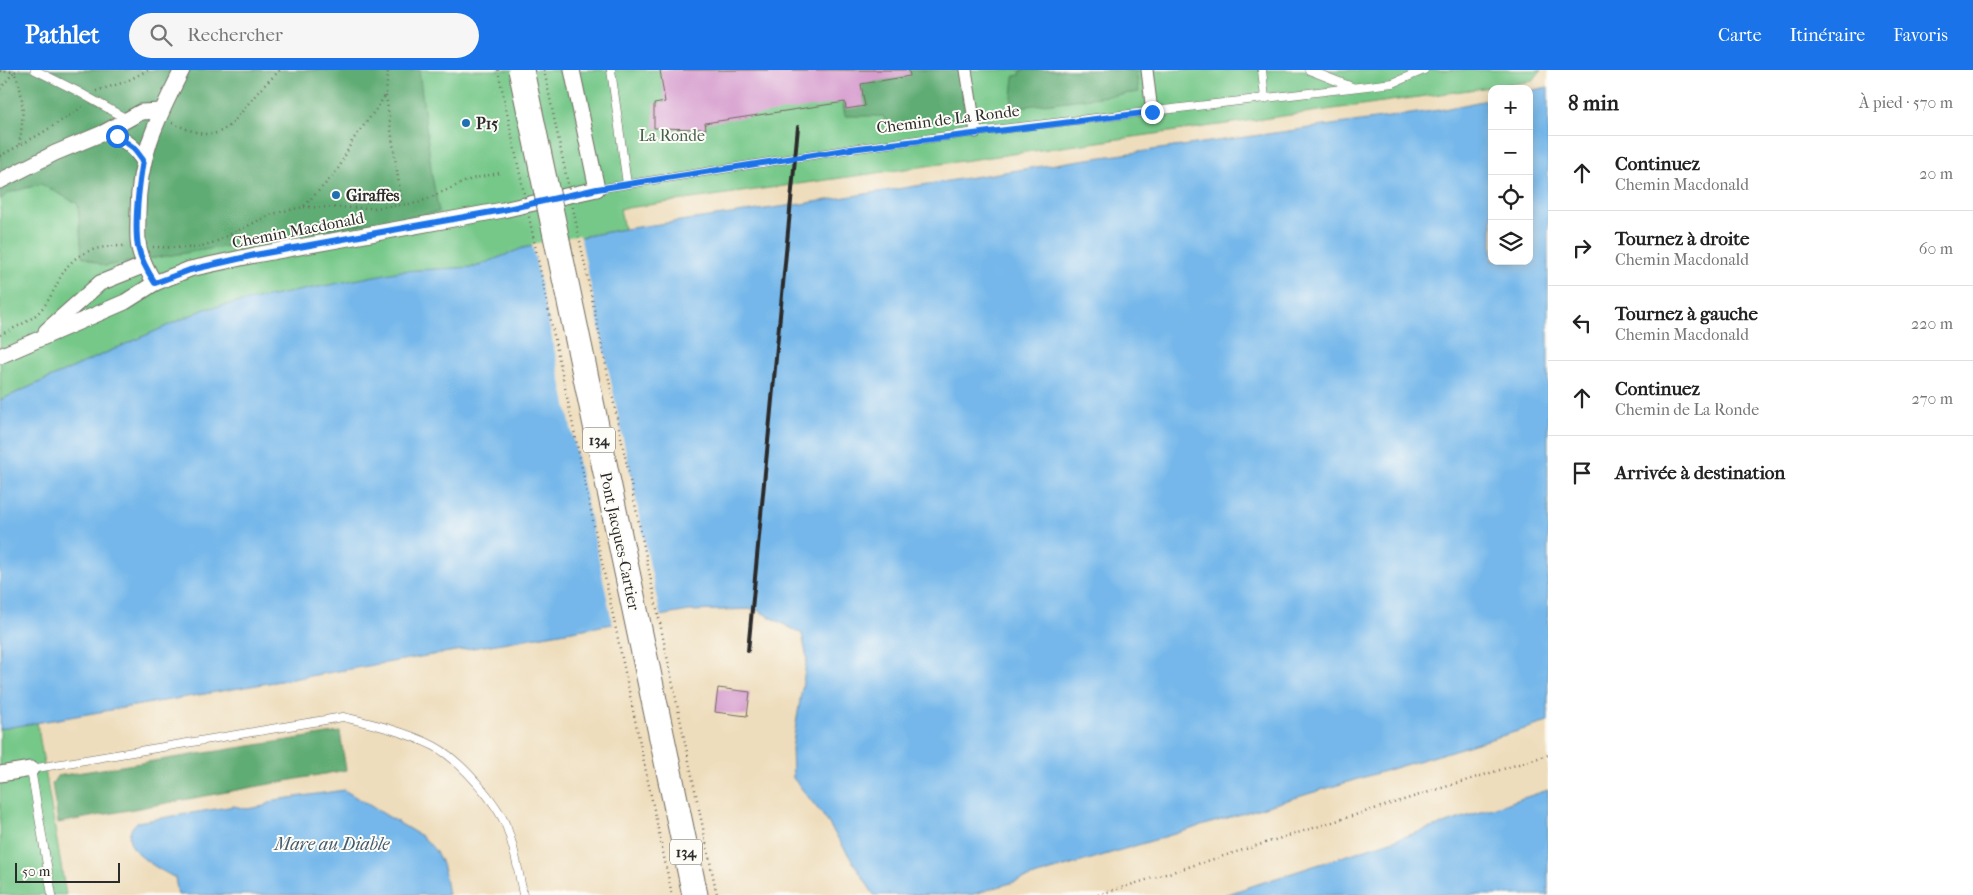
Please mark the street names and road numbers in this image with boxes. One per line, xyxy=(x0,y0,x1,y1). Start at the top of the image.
street label: Chemin de La Ronde xyxy=(875,101,1021,137)
street label: Chemin Macdonald xyxy=(230,208,366,252)
road number: 134 xyxy=(583,428,615,452)
street label: Pont Jacques-Cartier xyxy=(596,470,644,612)
road number: 134 xyxy=(670,840,702,864)

